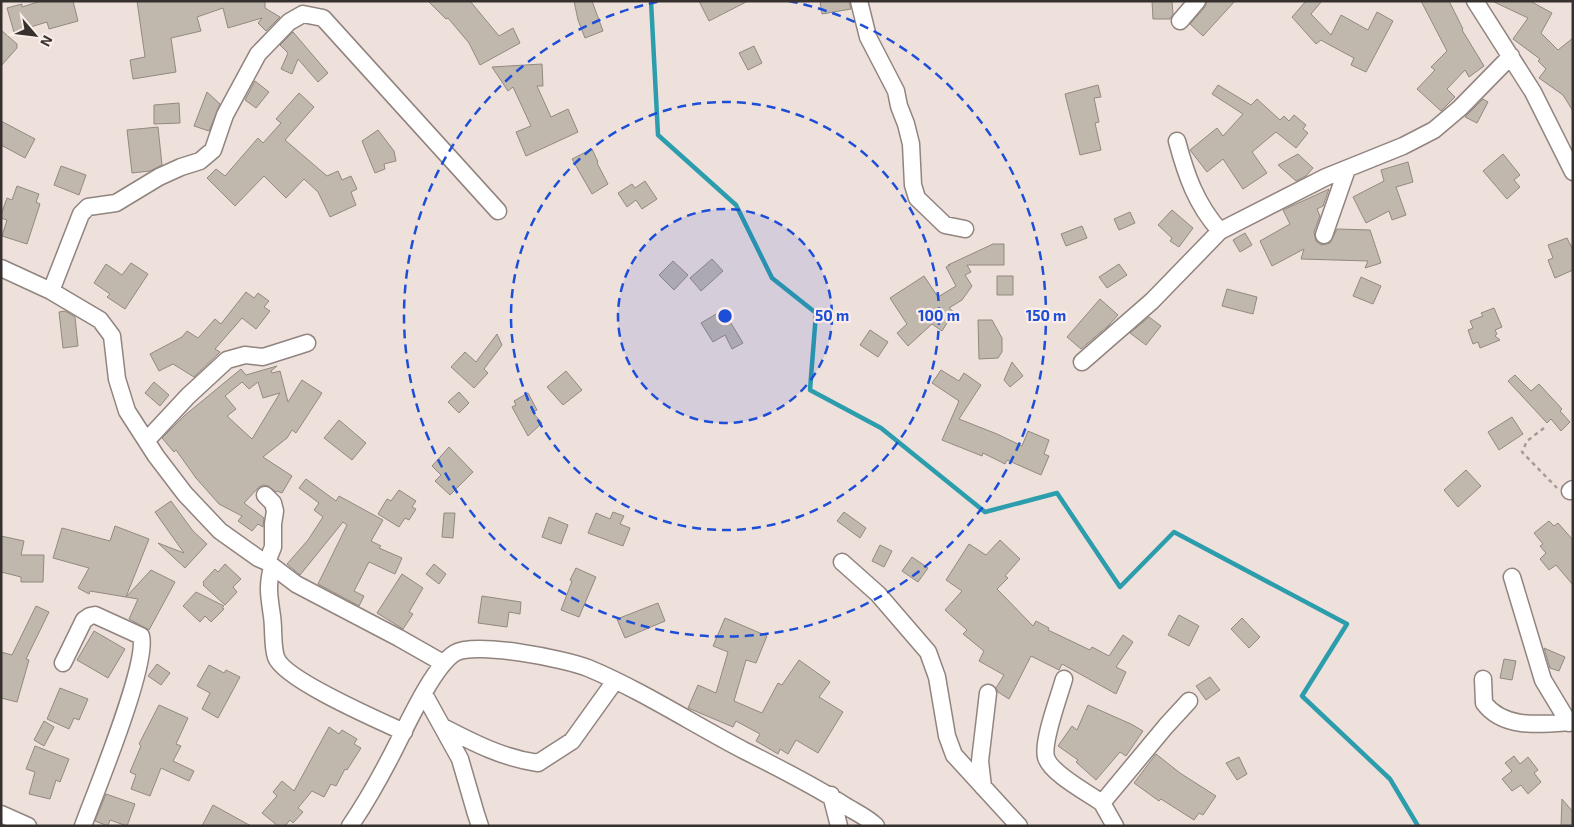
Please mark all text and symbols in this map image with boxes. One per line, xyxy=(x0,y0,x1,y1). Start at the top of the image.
north arrow xyxy=(10,10,60,60)
text: N xyxy=(37,33,57,50)
text: 50 m xyxy=(815,306,849,324)
text: 100 m xyxy=(918,306,960,324)
text: 150 m xyxy=(1026,306,1066,324)
centre of rings xyxy=(716,307,734,325)

